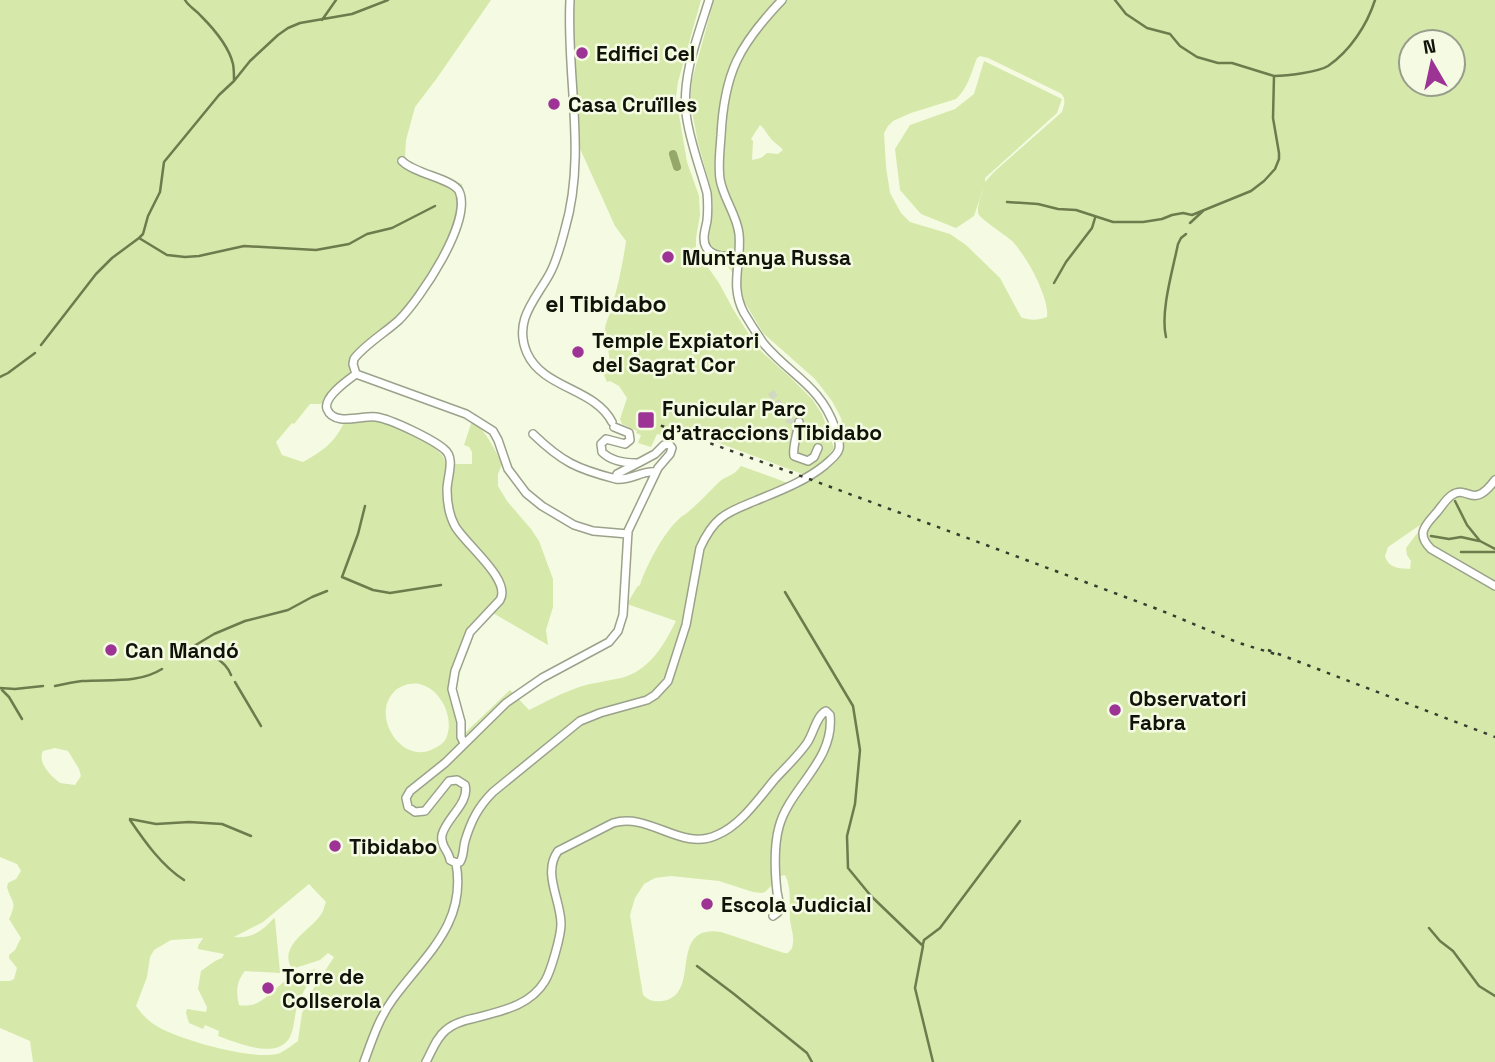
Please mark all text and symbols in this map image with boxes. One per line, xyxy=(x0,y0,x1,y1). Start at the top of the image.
north arrow xyxy=(1397,28,1467,98)
text: N xyxy=(1421,33,1438,60)
place label: Edifici Cel xyxy=(596,40,695,67)
marker: Edifici Cel xyxy=(574,45,590,61)
place label: Casa Cruïlles xyxy=(568,91,697,118)
marker: Casa Cruïlles xyxy=(546,96,562,112)
place label: Muntanya Russa xyxy=(682,244,851,271)
marker: Muntanya Russa xyxy=(660,249,676,265)
district label: el Tibidabo xyxy=(545,289,667,319)
place label: Temple Expiatori del Sagrat Cor xyxy=(592,327,759,378)
marker: Temple Expiatori del Sagrat Cor xyxy=(570,344,586,360)
place label: Funicular Parc d'atraccions Tibidabo xyxy=(662,395,882,446)
marker: Funicular Parc d'atraccions Tibidabo xyxy=(636,410,656,430)
place label: Can Mandó xyxy=(125,637,239,664)
marker: Can Mandó xyxy=(103,642,119,658)
place label: Observatori Fabra xyxy=(1129,685,1247,736)
marker: Observatori Fabra xyxy=(1107,702,1123,718)
place label: Tibidabo xyxy=(349,833,437,860)
marker: Tibidabo xyxy=(327,838,343,854)
place label: Escola Judicial xyxy=(721,891,872,918)
marker: Escola Judicial xyxy=(699,896,715,912)
place label: Torre de Collserola xyxy=(282,963,381,1014)
marker: Torre de Collserola xyxy=(260,980,276,996)

